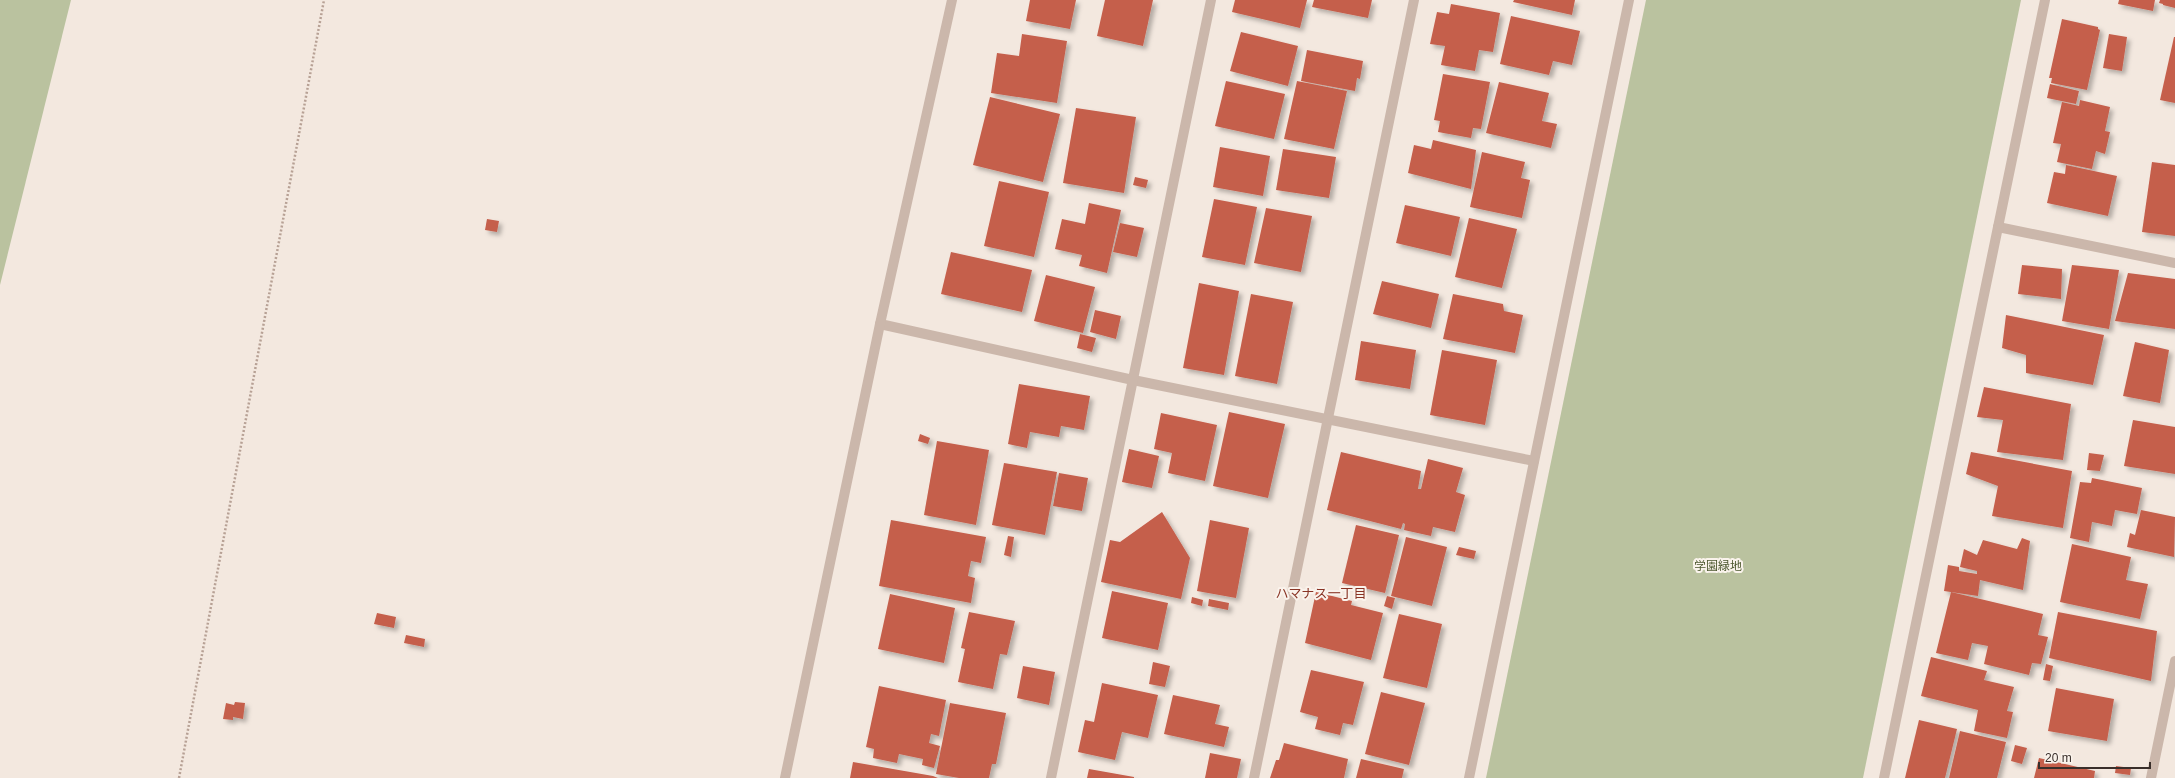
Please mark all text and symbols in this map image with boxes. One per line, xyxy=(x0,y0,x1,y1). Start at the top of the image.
park label: 学園緑地 xyxy=(1694,559,1742,573)
district label: ハマナス一丁目 xyxy=(1275,586,1367,601)
scale bar xyxy=(2039,744,2150,770)
text: 20 m xyxy=(2045,751,2072,765)

